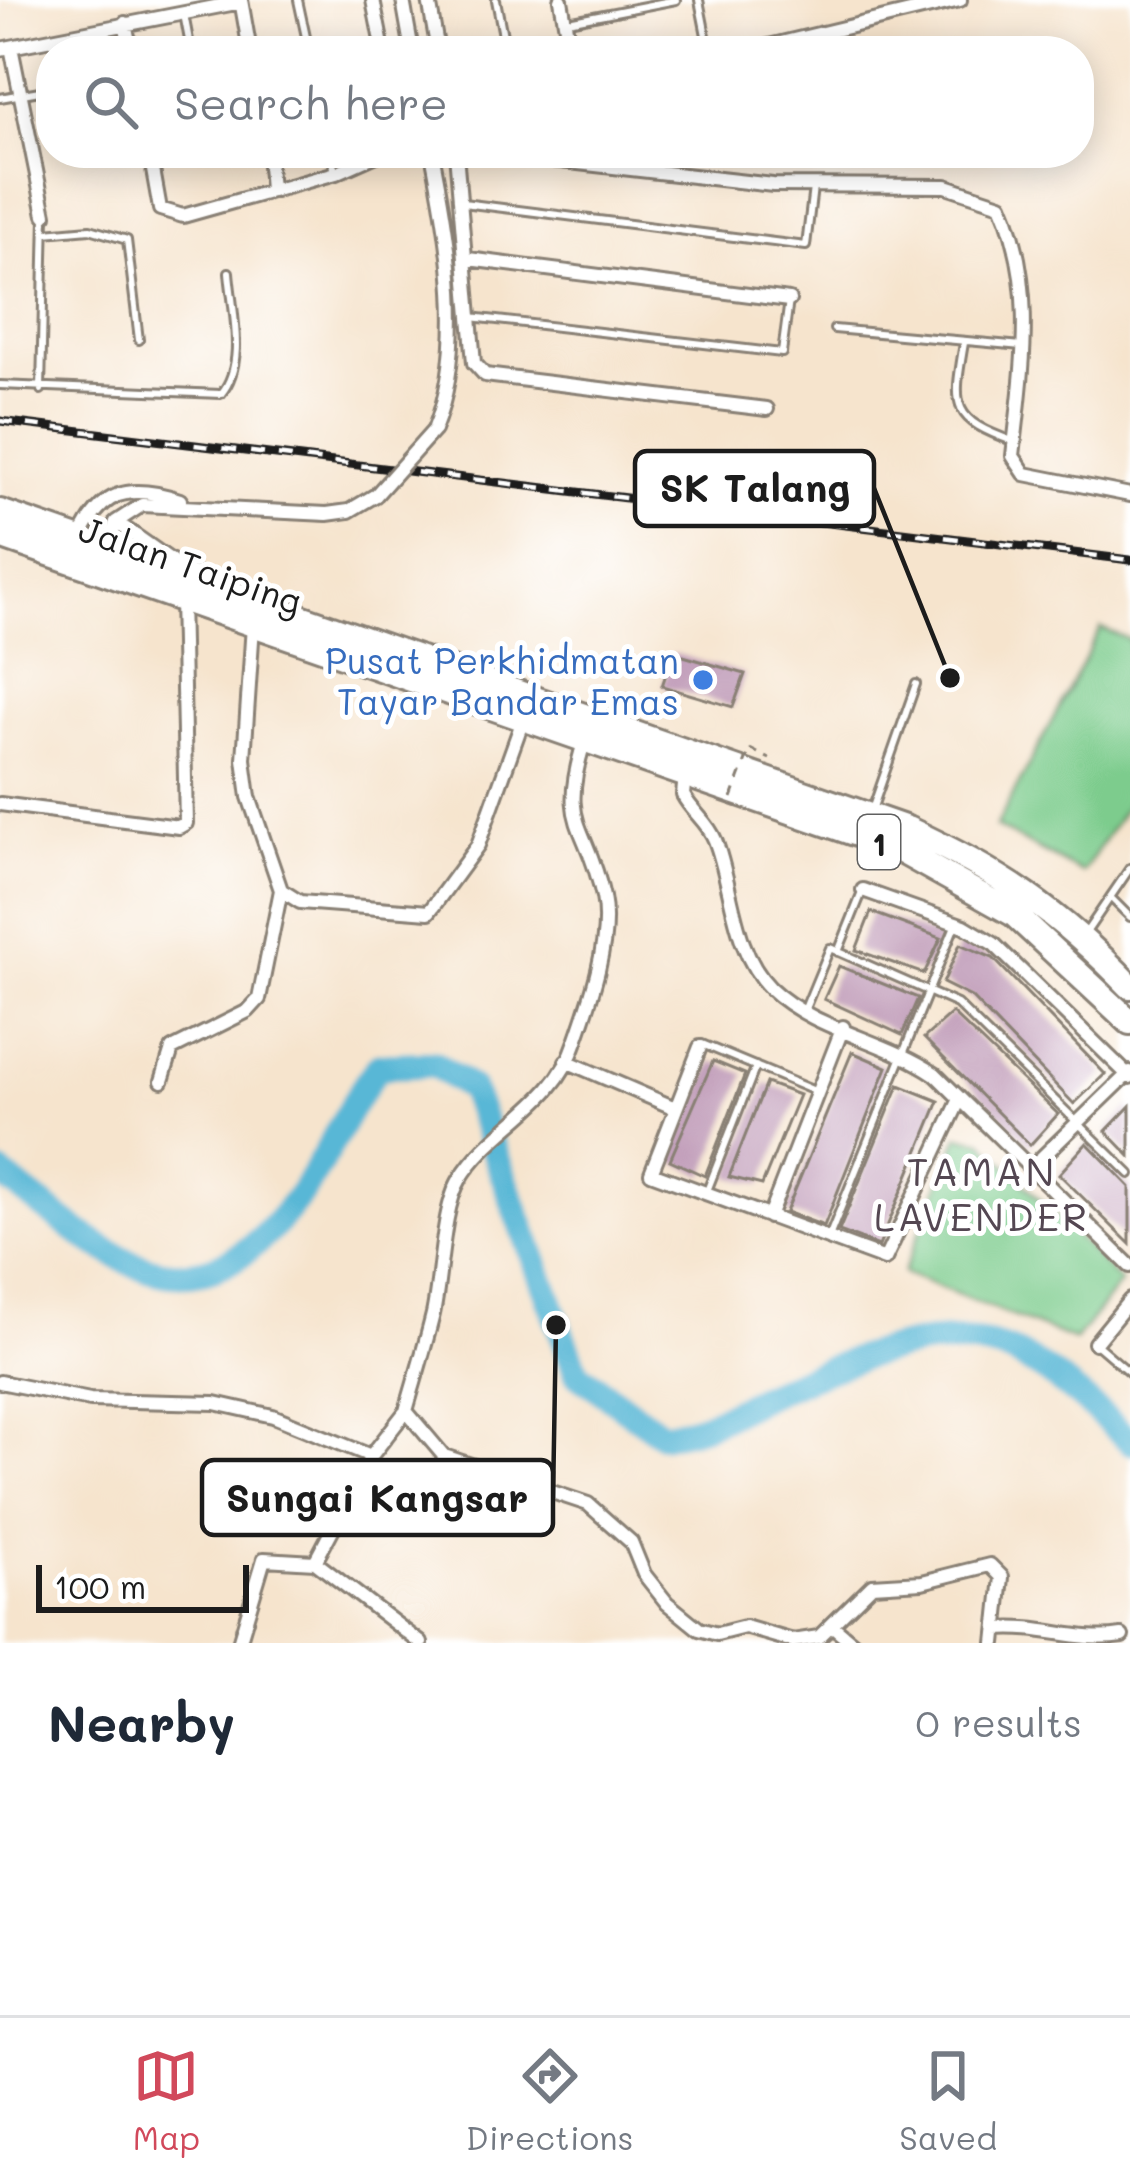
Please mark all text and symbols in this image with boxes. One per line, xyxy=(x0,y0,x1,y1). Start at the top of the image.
search box xyxy=(36,36,1094,168)
icon: search xyxy=(78,69,144,135)
text: Search here xyxy=(174,73,448,131)
callout: SK Talang xyxy=(635,451,874,526)
text: SK Talang xyxy=(659,461,851,512)
street label: Jalan Taiping xyxy=(73,504,309,624)
place label: Pusat Perkhidmatan Tayar Bandar Emas xyxy=(325,636,679,725)
marker: Pusat Perkhidmatan Tayar Bandar Emas xyxy=(690,667,716,693)
road number: 1 xyxy=(858,815,900,869)
district label: TAMAN LAVENDER xyxy=(874,1145,1090,1241)
callout: Sungai Kangsar xyxy=(202,1460,553,1535)
text: Sungai Kangsar xyxy=(226,1471,528,1522)
scale bar xyxy=(36,1559,249,1612)
text: 100 m xyxy=(54,1564,146,1607)
text: Nearby xyxy=(48,1688,235,1755)
text: 0 results xyxy=(916,1696,1082,1747)
tab: Map xyxy=(133,2043,200,2158)
tab: Directions xyxy=(466,2043,633,2158)
tab: Saved xyxy=(899,2043,997,2158)

